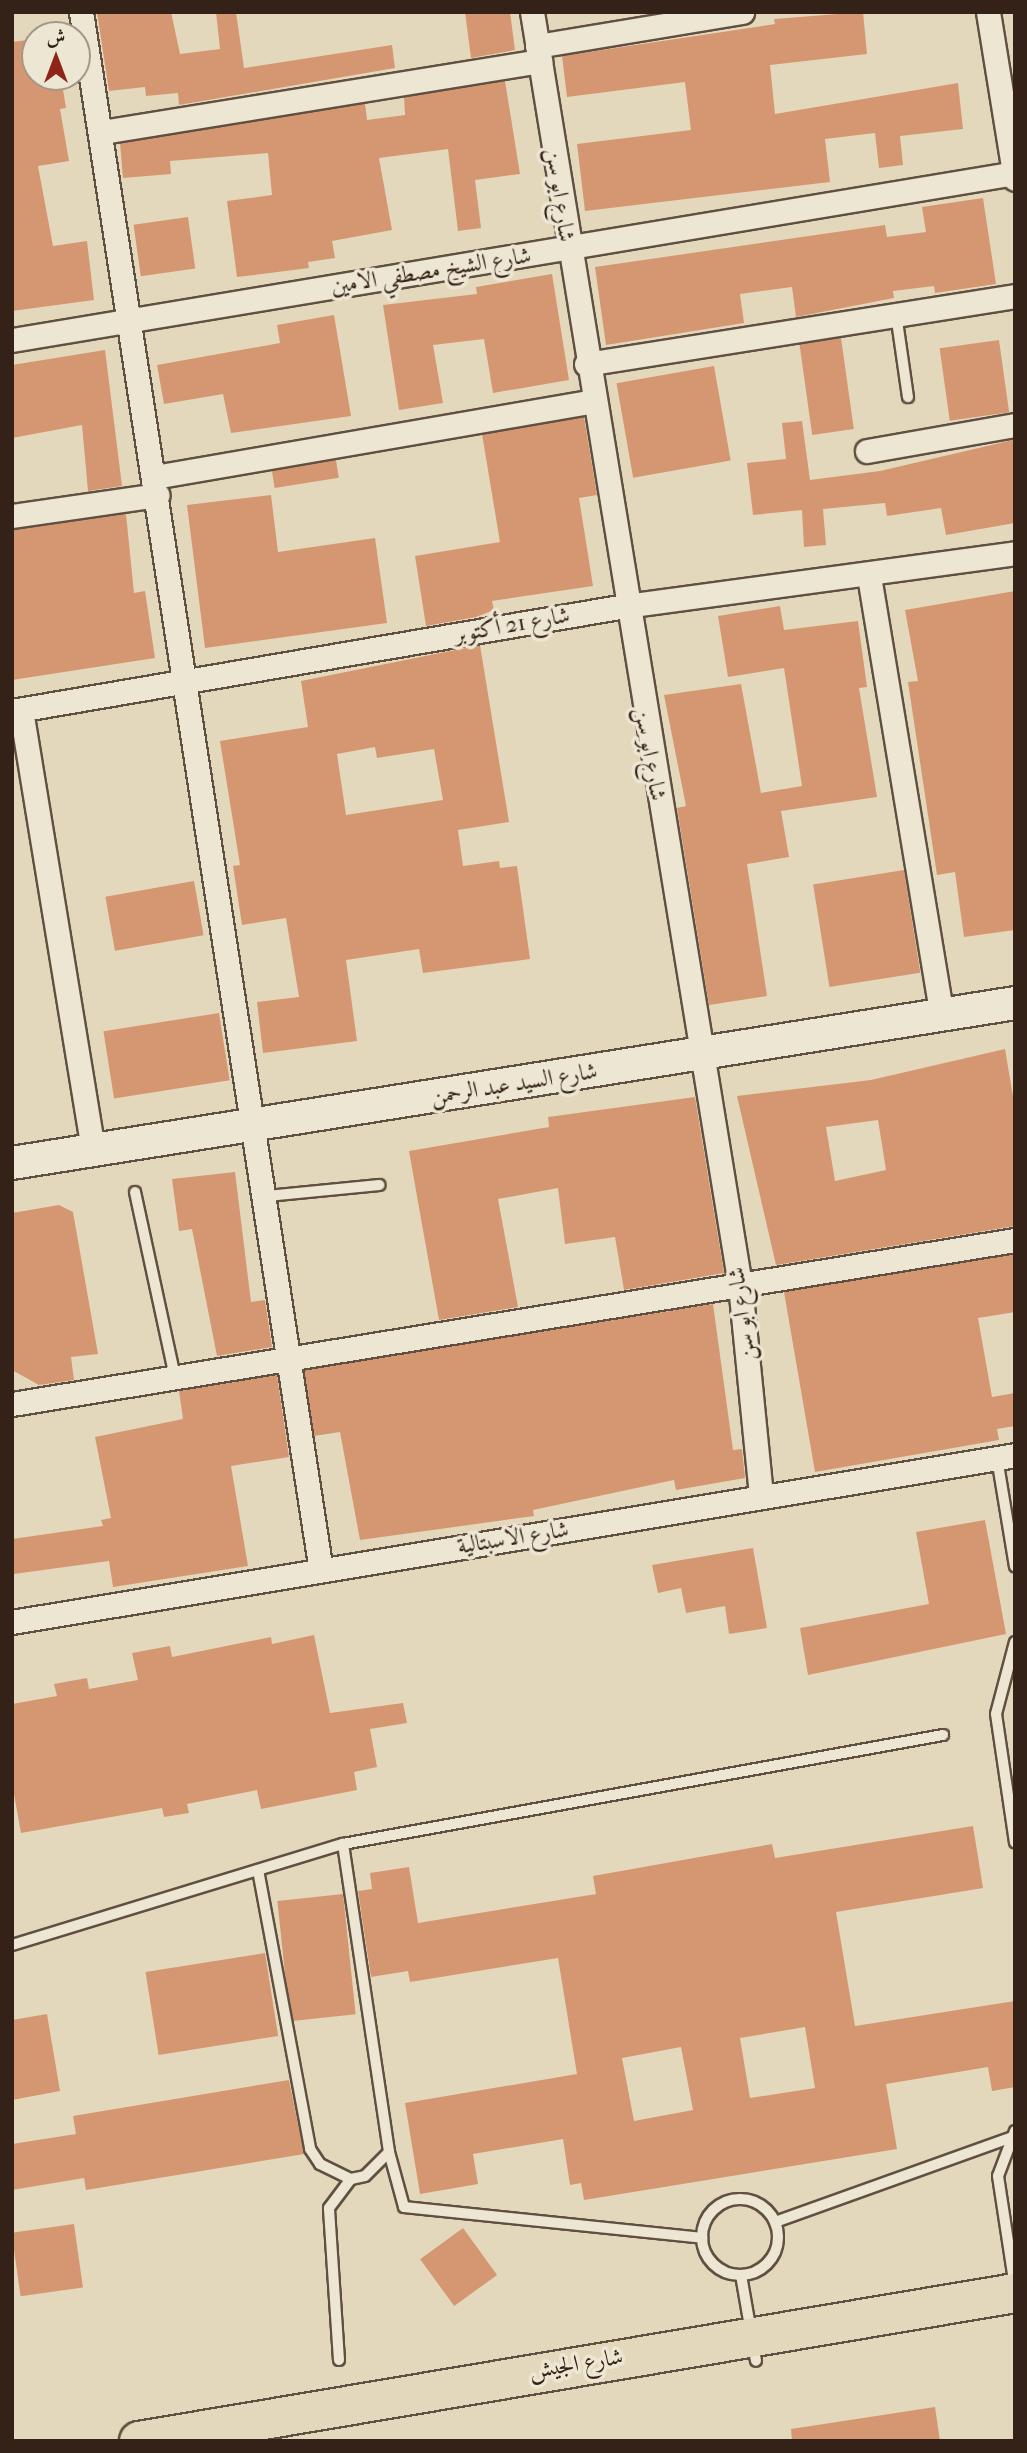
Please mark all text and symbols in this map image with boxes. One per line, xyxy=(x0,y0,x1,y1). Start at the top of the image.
north arrow xyxy=(21,21,91,91)
text: ش xyxy=(47,26,65,48)
street label: شارع ابو سن xyxy=(540,146,580,244)
street label: شارع الشيخ مصطفي الامين xyxy=(329,242,533,300)
street label: شارع 21 أكتوبر xyxy=(452,601,572,649)
street label: شارع ابو سن xyxy=(628,705,672,803)
street label: شارع السيد عبد الرحمن xyxy=(429,1057,599,1111)
street label: شارع ابو سن xyxy=(723,1266,761,1362)
street label: شارع الاسبتالية xyxy=(455,1516,571,1560)
street label: شارع الجيش xyxy=(527,2343,625,2385)

